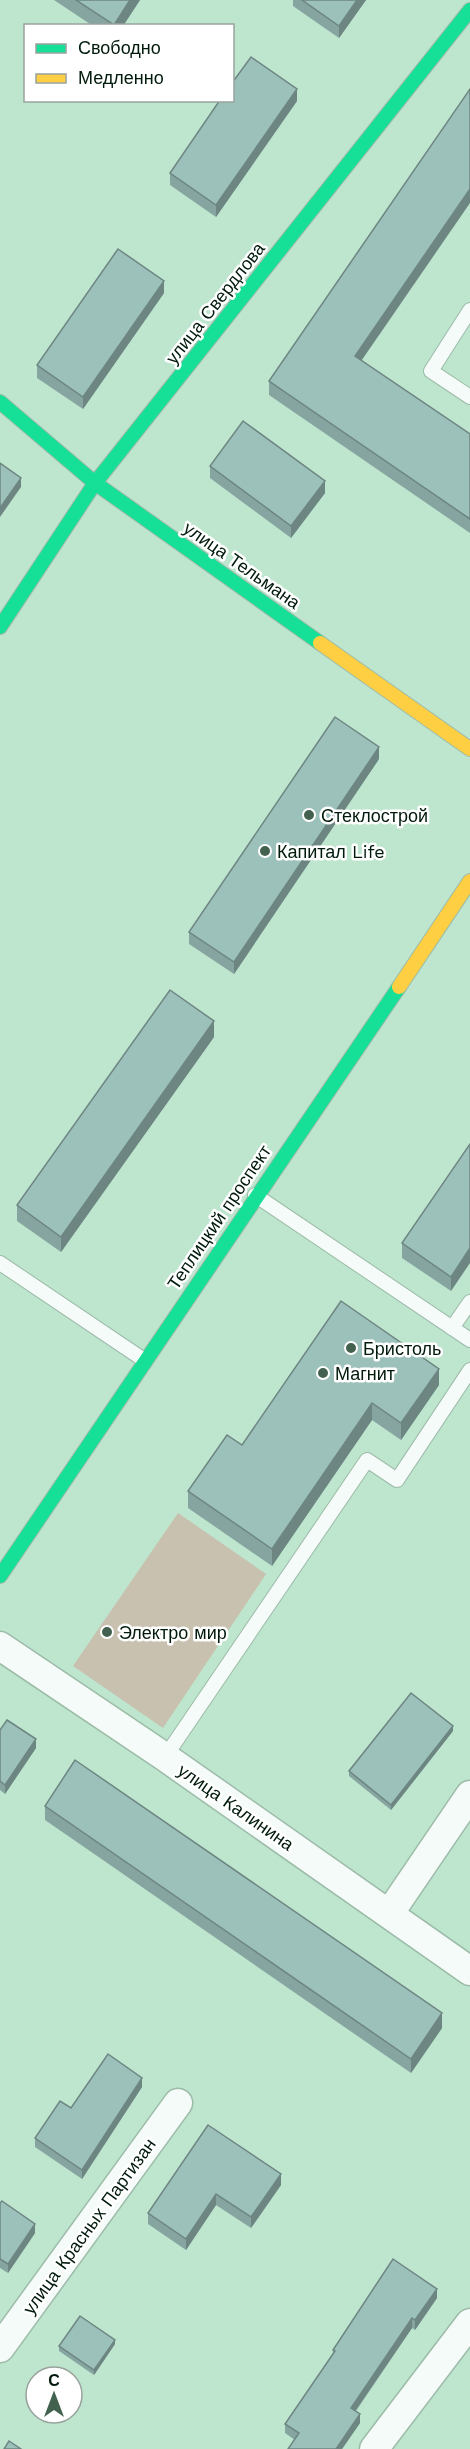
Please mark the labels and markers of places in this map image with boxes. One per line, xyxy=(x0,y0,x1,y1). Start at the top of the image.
place label: Стеклострой xyxy=(321,805,428,826)
marker: Стеклострой xyxy=(302,808,316,822)
place label: Капитал Life xyxy=(277,841,385,862)
marker: Капитал Life xyxy=(258,844,272,858)
place label: Бристоль xyxy=(363,1338,441,1359)
marker: Бристоль xyxy=(344,1341,358,1355)
place label: Магнит xyxy=(335,1363,395,1384)
marker: Магнит xyxy=(316,1366,330,1380)
place label: Электро мир xyxy=(119,1622,227,1643)
marker: Электро мир xyxy=(100,1625,114,1639)

